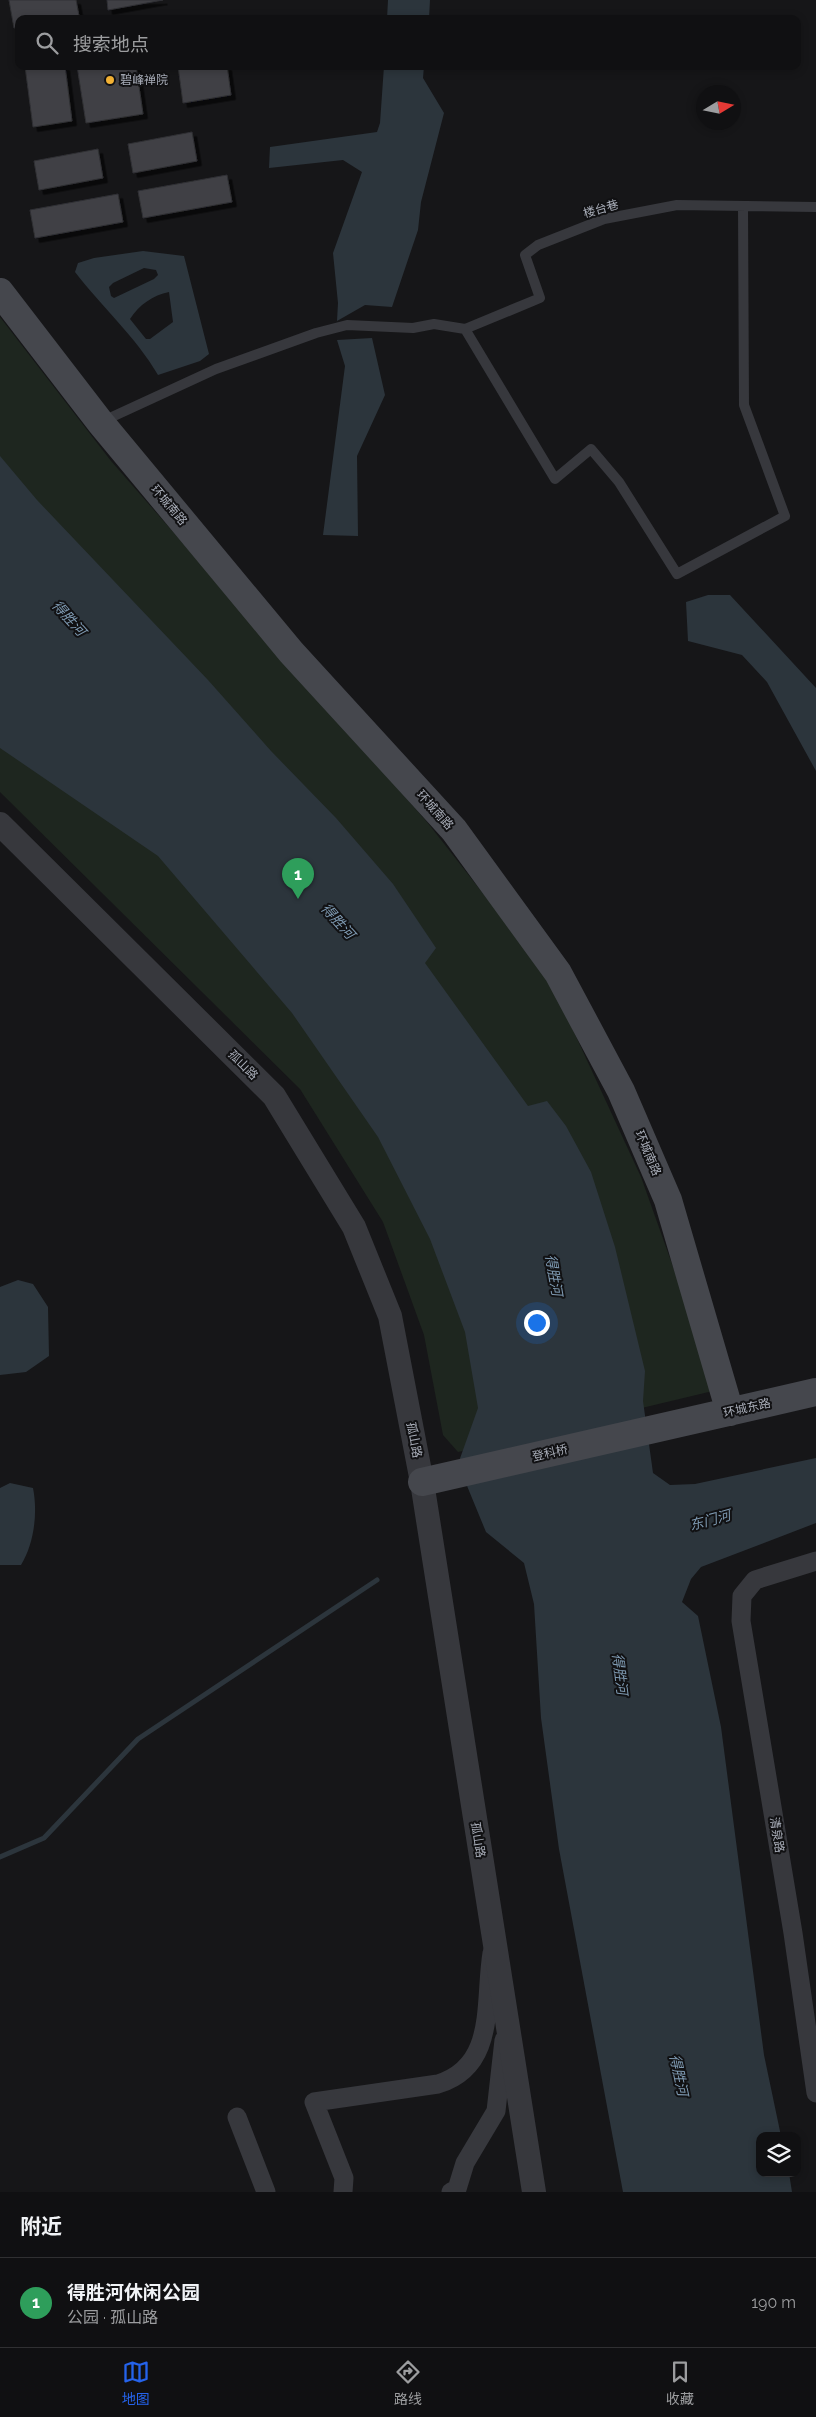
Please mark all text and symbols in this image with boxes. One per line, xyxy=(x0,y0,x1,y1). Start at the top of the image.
search box xyxy=(15,15,801,70)
icon: search xyxy=(33,29,61,57)
text: 搜索地点 xyxy=(73,33,149,55)
place label: 碧峰禅院 xyxy=(120,73,168,87)
marker: 碧峰禅院 xyxy=(104,74,116,86)
north arrow xyxy=(696,85,741,130)
street label: 楼台巷 xyxy=(582,197,620,221)
street label: 环城南路 xyxy=(148,482,190,528)
water label: 得胜河 xyxy=(49,597,91,641)
street label: 环城南路 xyxy=(414,787,456,833)
pin: 1 xyxy=(282,858,314,899)
water label: 得胜河 xyxy=(318,900,360,944)
street label: 孤山路 xyxy=(225,1047,261,1083)
street label: 环城南路 xyxy=(632,1128,664,1178)
water label: 得胜河 xyxy=(542,1253,566,1300)
your location xyxy=(524,1310,550,1336)
street label: 环城东路 xyxy=(722,1396,772,1420)
street label: 孤山路 xyxy=(404,1421,424,1459)
street label: 登科桥 xyxy=(531,1442,569,1464)
water label: 东门河 xyxy=(688,1506,735,1533)
water label: 得胜河 xyxy=(610,1652,631,1699)
street label: 清泉路 xyxy=(767,1816,787,1854)
street label: 孤山路 xyxy=(468,1821,488,1859)
water label: 得胜河 xyxy=(667,2053,692,2100)
map controls xyxy=(756,2132,801,2177)
button: layers xyxy=(756,2132,801,2177)
text: 附近 xyxy=(20,2214,62,2239)
text: 得胜河休闲公园 xyxy=(67,2281,200,2303)
text: 1 xyxy=(32,2293,40,2312)
text: 190 m xyxy=(751,2293,796,2312)
text: 公园 · 孤山路 xyxy=(67,2308,158,2327)
tab: 地图 xyxy=(122,2358,150,2408)
tab: 路线 xyxy=(394,2358,422,2408)
tab: 收藏 xyxy=(666,2358,694,2408)

